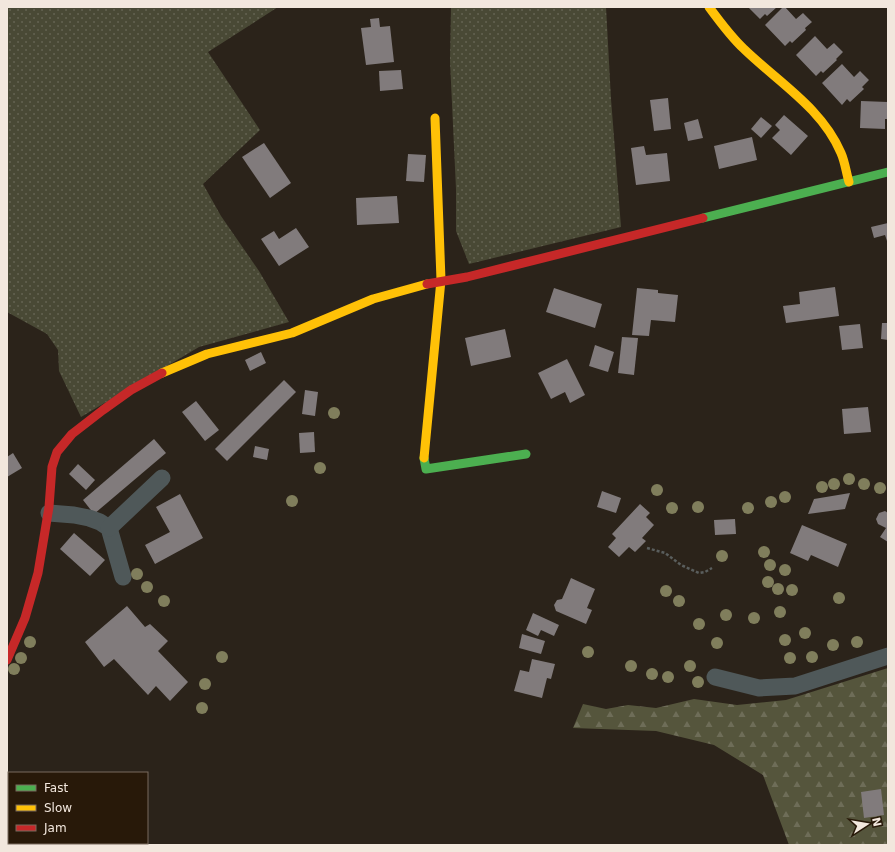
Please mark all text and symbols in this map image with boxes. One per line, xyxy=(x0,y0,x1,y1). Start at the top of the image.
legend xyxy=(8,772,148,844)
text: Fast xyxy=(44,781,68,795)
text: Slow xyxy=(44,801,72,815)
north arrow xyxy=(847,804,887,844)
text: N xyxy=(869,816,884,828)
text: Jam xyxy=(43,821,67,835)

